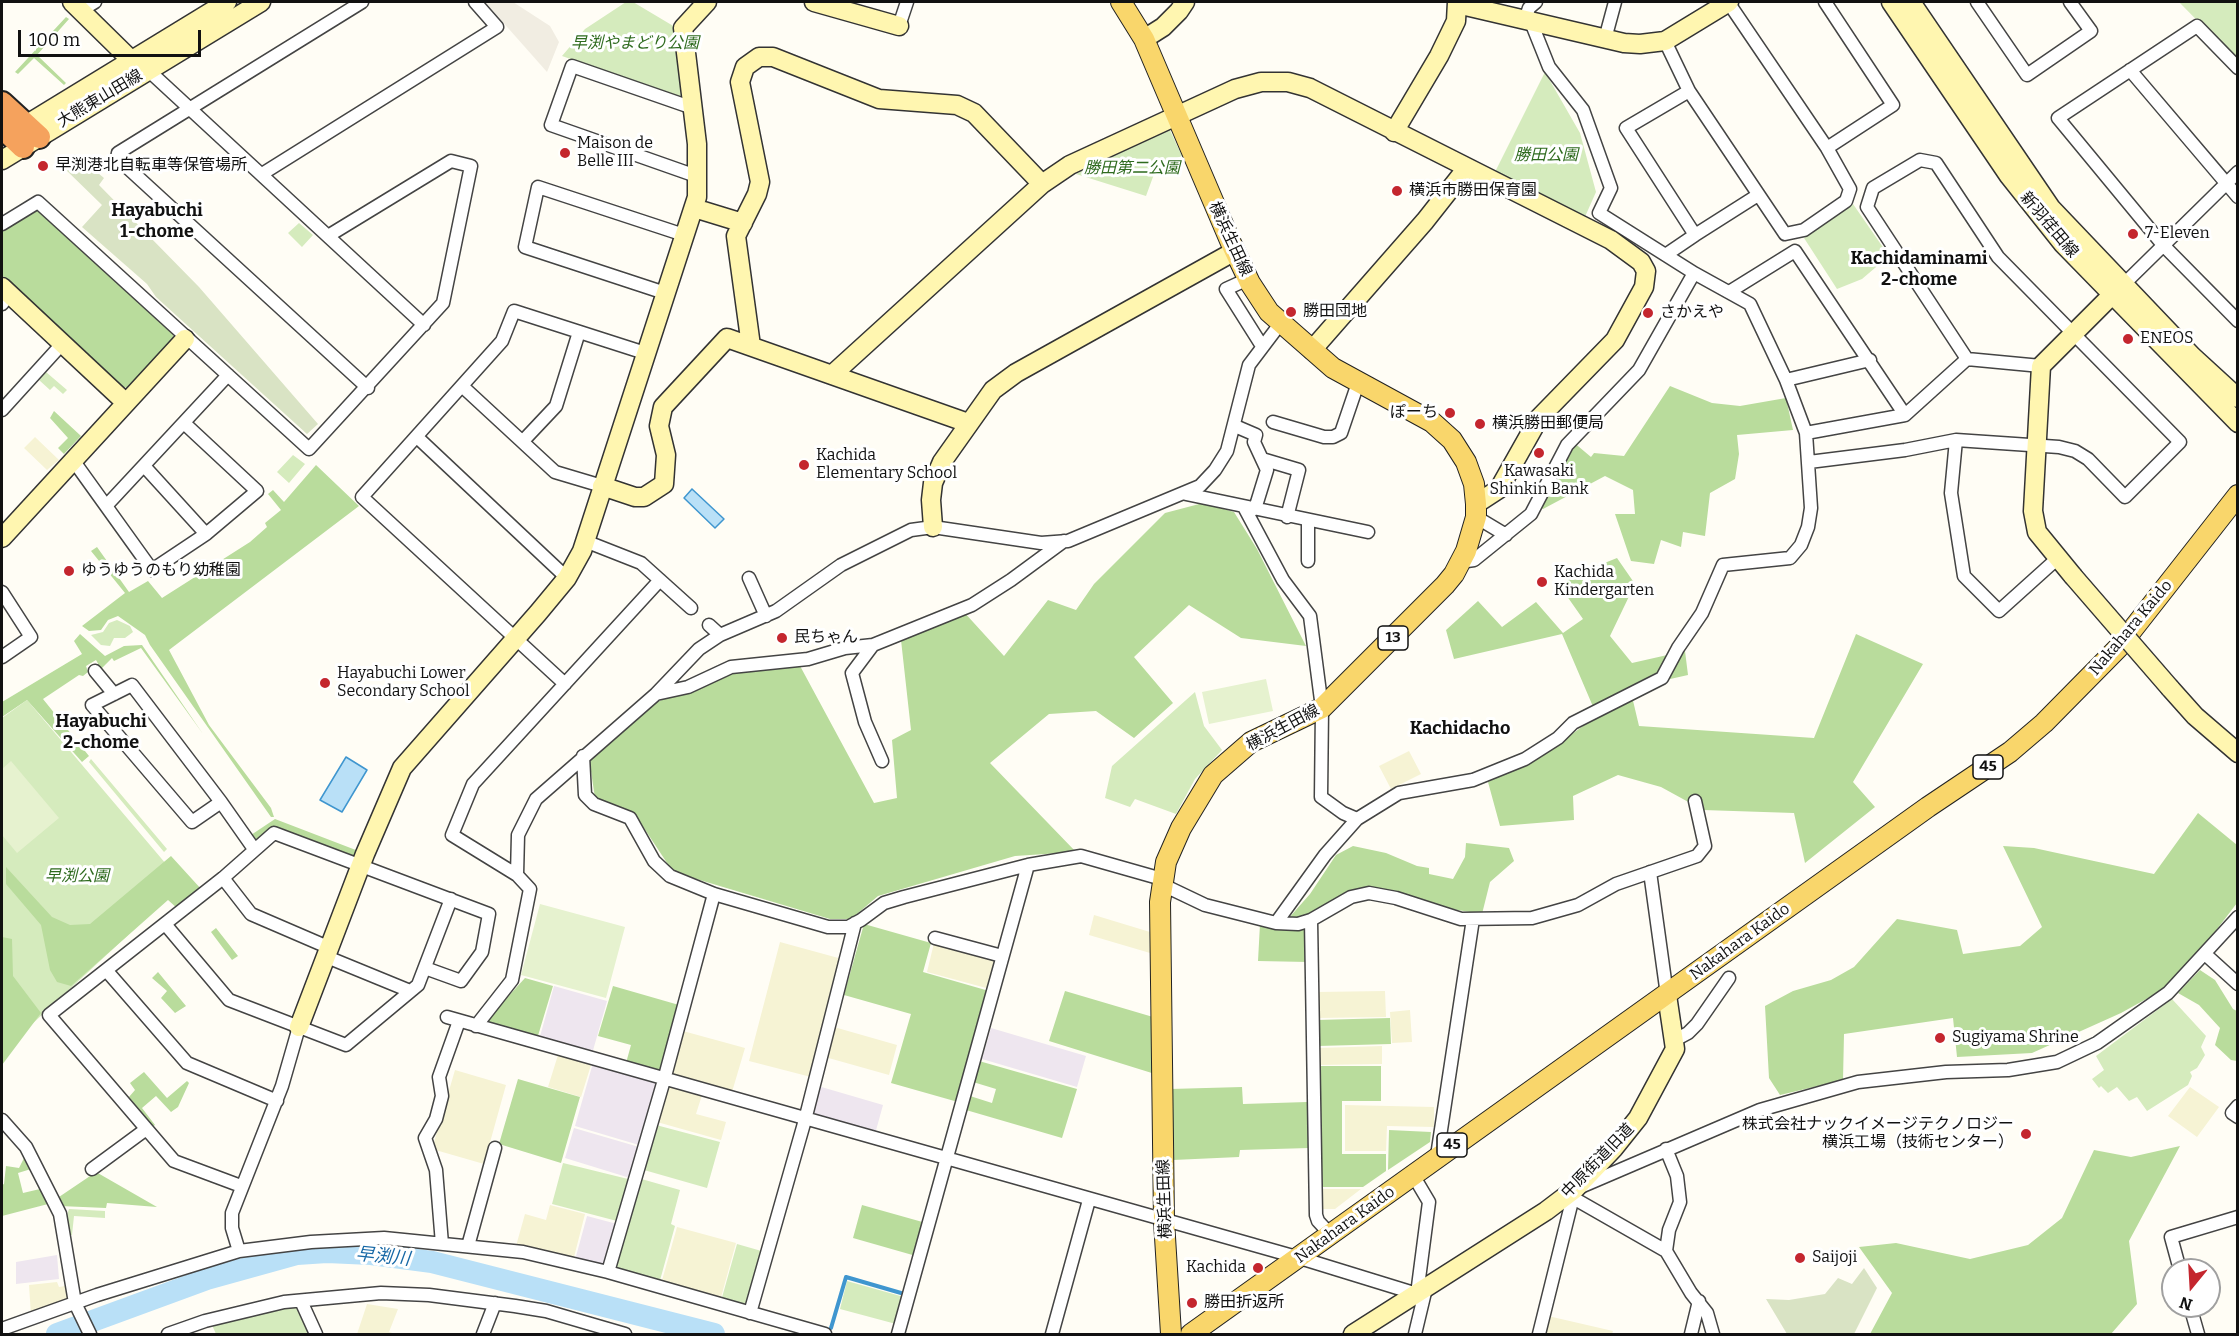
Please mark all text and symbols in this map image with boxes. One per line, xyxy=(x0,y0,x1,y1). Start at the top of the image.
scale bar xyxy=(21,18,204,56)
text: 100 m xyxy=(29,29,80,51)
park label: 早渕やまどり公園 xyxy=(571,34,699,54)
street label: 大熊東山田線 xyxy=(54,66,146,132)
place label: Maison de Belle III xyxy=(577,134,653,172)
marker: Maison de Belle III xyxy=(558,146,572,160)
park label: 勝田公園 xyxy=(1514,146,1578,166)
place label: 早渕港北自転車等保管場所 xyxy=(55,156,247,176)
marker: 早渕港北自転車等保管場所 xyxy=(36,159,50,173)
park label: 勝田第二公園 xyxy=(1084,159,1180,179)
place label: 横浜市勝田保育園 xyxy=(1409,181,1537,201)
marker: 横浜市勝田保育園 xyxy=(1390,184,1404,198)
street label: 新羽荏田線 xyxy=(2016,188,2082,262)
street label: 横浜生田線 xyxy=(1204,199,1256,279)
district label: Hayabuchi 1-chome xyxy=(111,200,203,242)
place label: 7-Eleven xyxy=(2145,224,2210,244)
marker: 7-Eleven xyxy=(2126,227,2140,241)
district label: Kachidaminami 2-chome xyxy=(1850,248,1988,290)
place label: 勝田団地 xyxy=(1303,302,1367,322)
place label: さかえや xyxy=(1660,303,1724,323)
marker: 勝田団地 xyxy=(1284,305,1298,319)
marker: さかえや xyxy=(1641,306,1655,320)
place label: ENEOS xyxy=(2140,329,2194,349)
marker: ENEOS xyxy=(2121,332,2135,346)
place label: ぽーち xyxy=(1390,403,1438,423)
marker: ぽーち xyxy=(1443,406,1457,420)
place label: 横浜勝田郵便局 xyxy=(1492,414,1604,434)
marker: 横浜勝田郵便局 xyxy=(1473,417,1487,431)
place label: Kachida Elementary School xyxy=(816,446,957,484)
marker: Kawasaki Shinkin Bank xyxy=(1532,446,1546,460)
marker: Kachida Elementary School xyxy=(797,458,811,472)
place label: Kawasaki Shinkin Bank xyxy=(1489,462,1589,500)
place label: ゆうゆうのもり幼稚園 xyxy=(81,561,241,581)
place label: Kachida Kindergarten xyxy=(1554,563,1654,601)
marker: ゆうゆうのもり幼稚園 xyxy=(62,564,76,578)
marker: Kachida Kindergarten xyxy=(1535,575,1549,589)
street label: Nakahara Kaido xyxy=(2086,576,2176,680)
road number: 13 xyxy=(1378,626,1408,650)
place label: 民ちゃん xyxy=(794,628,858,648)
marker: 民ちゃん xyxy=(775,631,789,645)
place label: Hayabuchi Lower Secondary School xyxy=(337,664,470,702)
marker: Hayabuchi Lower Secondary School xyxy=(318,676,332,690)
street label: 横浜生田線 xyxy=(1243,701,1323,755)
district label: Hayabuchi 2-chome xyxy=(55,711,147,754)
district label: Kachidacho xyxy=(1410,718,1510,740)
road number: 45 xyxy=(1973,755,2003,779)
park label: 早渕公園 xyxy=(45,867,109,887)
street label: Nakahara Kaido xyxy=(1686,899,1794,985)
place label: Sugiyama Shrine xyxy=(1952,1028,2079,1048)
marker: Sugiyama Shrine xyxy=(1933,1031,1947,1045)
place label: 株式会社ナックイメージテクノロジー 横浜工場（技術センター） xyxy=(1742,1115,2014,1153)
street label: 中原街道旧道 xyxy=(1558,1120,1638,1202)
marker: 株式会社ナックイメージテクノロジー 横浜工場（技術センター） xyxy=(2019,1127,2033,1141)
road number: 45 xyxy=(1437,1133,1467,1157)
street label: 横浜生田線 xyxy=(1154,1159,1176,1239)
street label: Nakahara Kaido xyxy=(1291,1182,1399,1268)
water label: 早渕川 xyxy=(355,1243,411,1271)
place label: Saijoji xyxy=(1812,1248,1857,1268)
marker: Saijoji xyxy=(1793,1251,1807,1265)
place label: Kachida xyxy=(1186,1258,1246,1278)
north arrow xyxy=(2161,1258,2221,1318)
marker: Kachida xyxy=(1251,1261,1265,1275)
place label: 勝田折返所 xyxy=(1204,1293,1284,1313)
text: N xyxy=(2177,1293,2195,1315)
marker: 勝田折返所 xyxy=(1185,1296,1199,1310)

